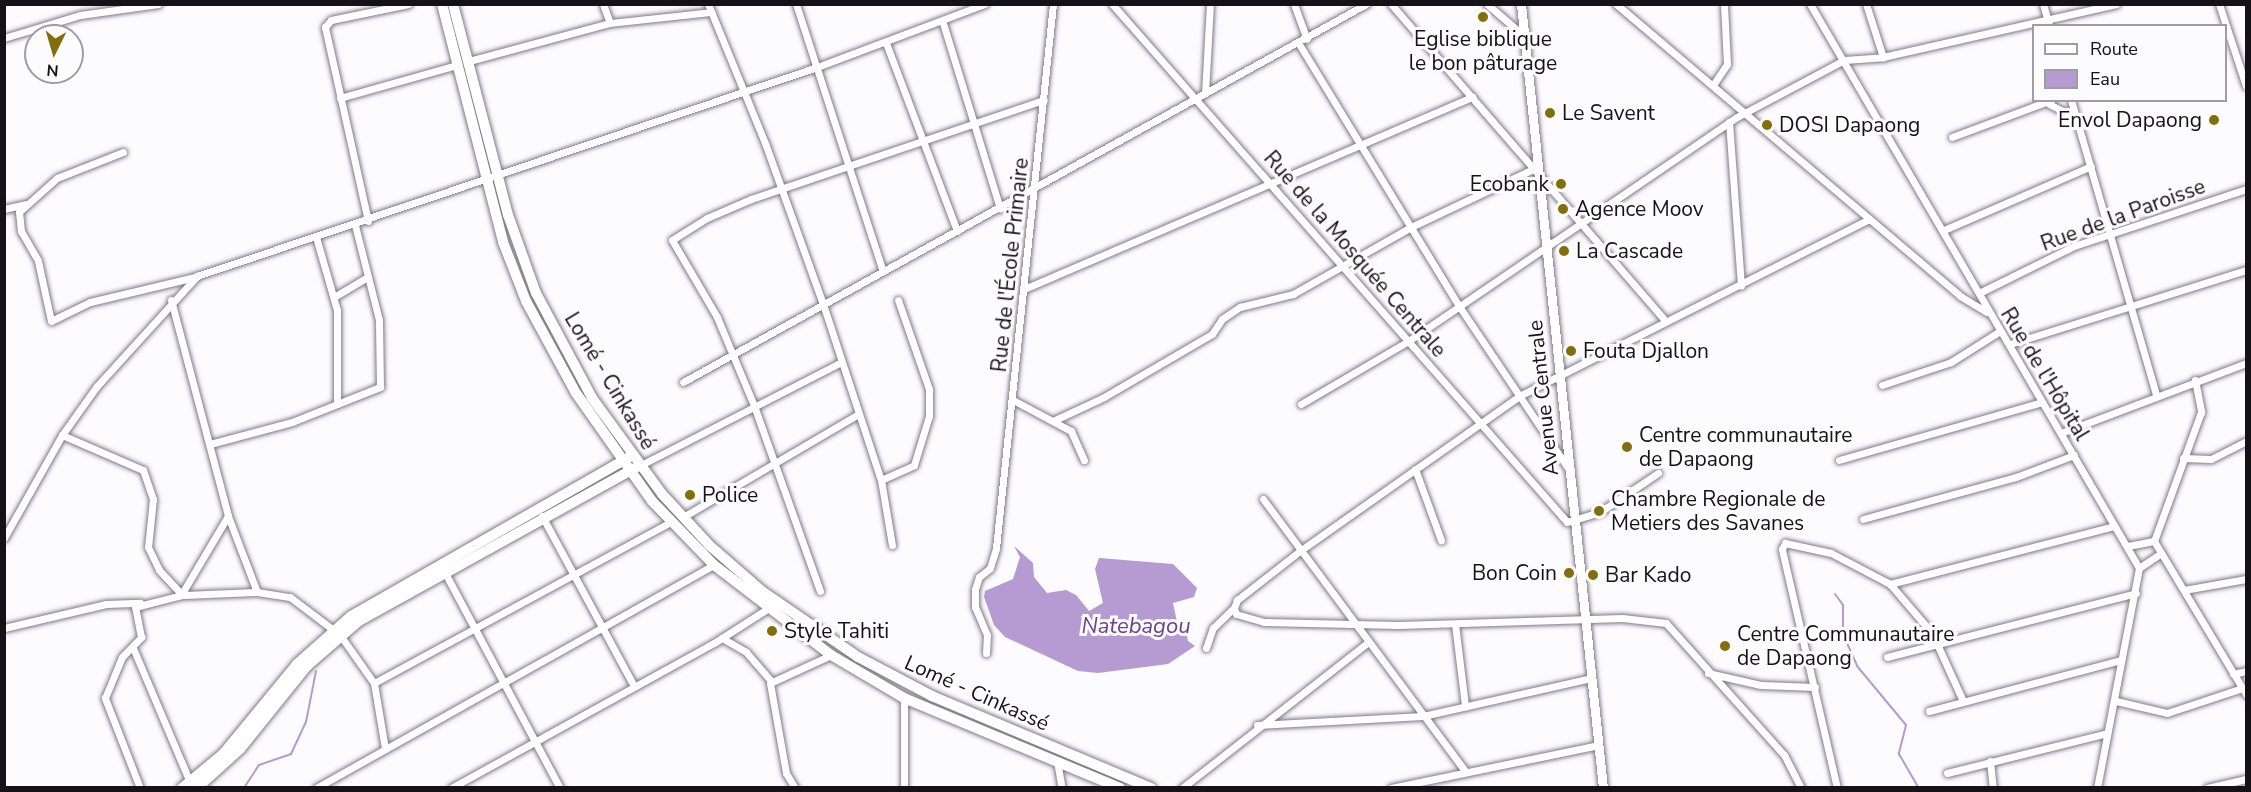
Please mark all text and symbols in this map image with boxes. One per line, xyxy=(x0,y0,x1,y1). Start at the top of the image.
marker: Eglise biblique le bon pâturage xyxy=(1476,10,1490,24)
north arrow xyxy=(24,24,84,84)
legend xyxy=(2032,24,2227,102)
place label: Eglise biblique le bon pâturage xyxy=(1409,26,1557,76)
text: Route xyxy=(2090,37,2138,61)
text: N xyxy=(46,58,60,81)
text: Eau xyxy=(2090,67,2120,91)
place label: Le Savent xyxy=(1562,100,1655,126)
marker: Le Savent xyxy=(1543,106,1557,120)
place label: Envol Dapaong xyxy=(2058,107,2202,133)
place label: DOSI Dapaong xyxy=(1779,112,1920,138)
marker: Envol Dapaong xyxy=(2207,113,2221,127)
marker: DOSI Dapaong xyxy=(1760,118,1774,132)
street label: Rue de la Mosquée Centrale xyxy=(1259,146,1451,362)
street label: Rue de l'École Primaire xyxy=(986,157,1034,373)
place label: Ecobank xyxy=(1470,171,1549,197)
street label: Rue de la Paroisse xyxy=(2037,174,2209,256)
marker: Ecobank xyxy=(1554,177,1568,191)
place label: Agence Moov xyxy=(1575,196,1704,222)
marker: Agence Moov xyxy=(1556,202,1570,216)
place label: La Cascade xyxy=(1576,238,1683,264)
marker: La Cascade xyxy=(1557,244,1571,258)
street label: Rue de l'Hôpital xyxy=(1995,303,2095,445)
street label: Lomé - Cinkassé xyxy=(559,308,661,454)
street label: Avenue Centrale xyxy=(1522,319,1564,477)
place label: Fouta Djallon xyxy=(1583,338,1709,364)
marker: Fouta Djallon xyxy=(1564,344,1578,358)
place label: Centre communautaire de Dapaong xyxy=(1639,422,1852,472)
marker: Centre communautaire de Dapaong xyxy=(1620,440,1634,454)
place label: Police xyxy=(702,482,758,508)
place label: Chambre Regionale de Metiers des Savanes xyxy=(1611,486,1825,536)
marker: Police xyxy=(683,488,697,502)
marker: Chambre Regionale de Metiers des Savanes xyxy=(1592,504,1606,518)
place label: Bon Coin xyxy=(1472,560,1557,586)
place label: Bar Kado xyxy=(1605,562,1691,588)
marker: Bon Coin xyxy=(1562,566,1576,580)
marker: Bar Kado xyxy=(1586,568,1600,582)
water label: Natebagou xyxy=(1081,614,1191,640)
place label: Style Tahiti xyxy=(784,618,889,644)
place label: Centre Communautaire de Dapaong xyxy=(1737,621,1954,671)
marker: Style Tahiti xyxy=(765,624,779,638)
marker: Centre Communautaire de Dapaong xyxy=(1718,639,1732,653)
street label: Lomé - Cinkassé xyxy=(901,650,1053,736)

